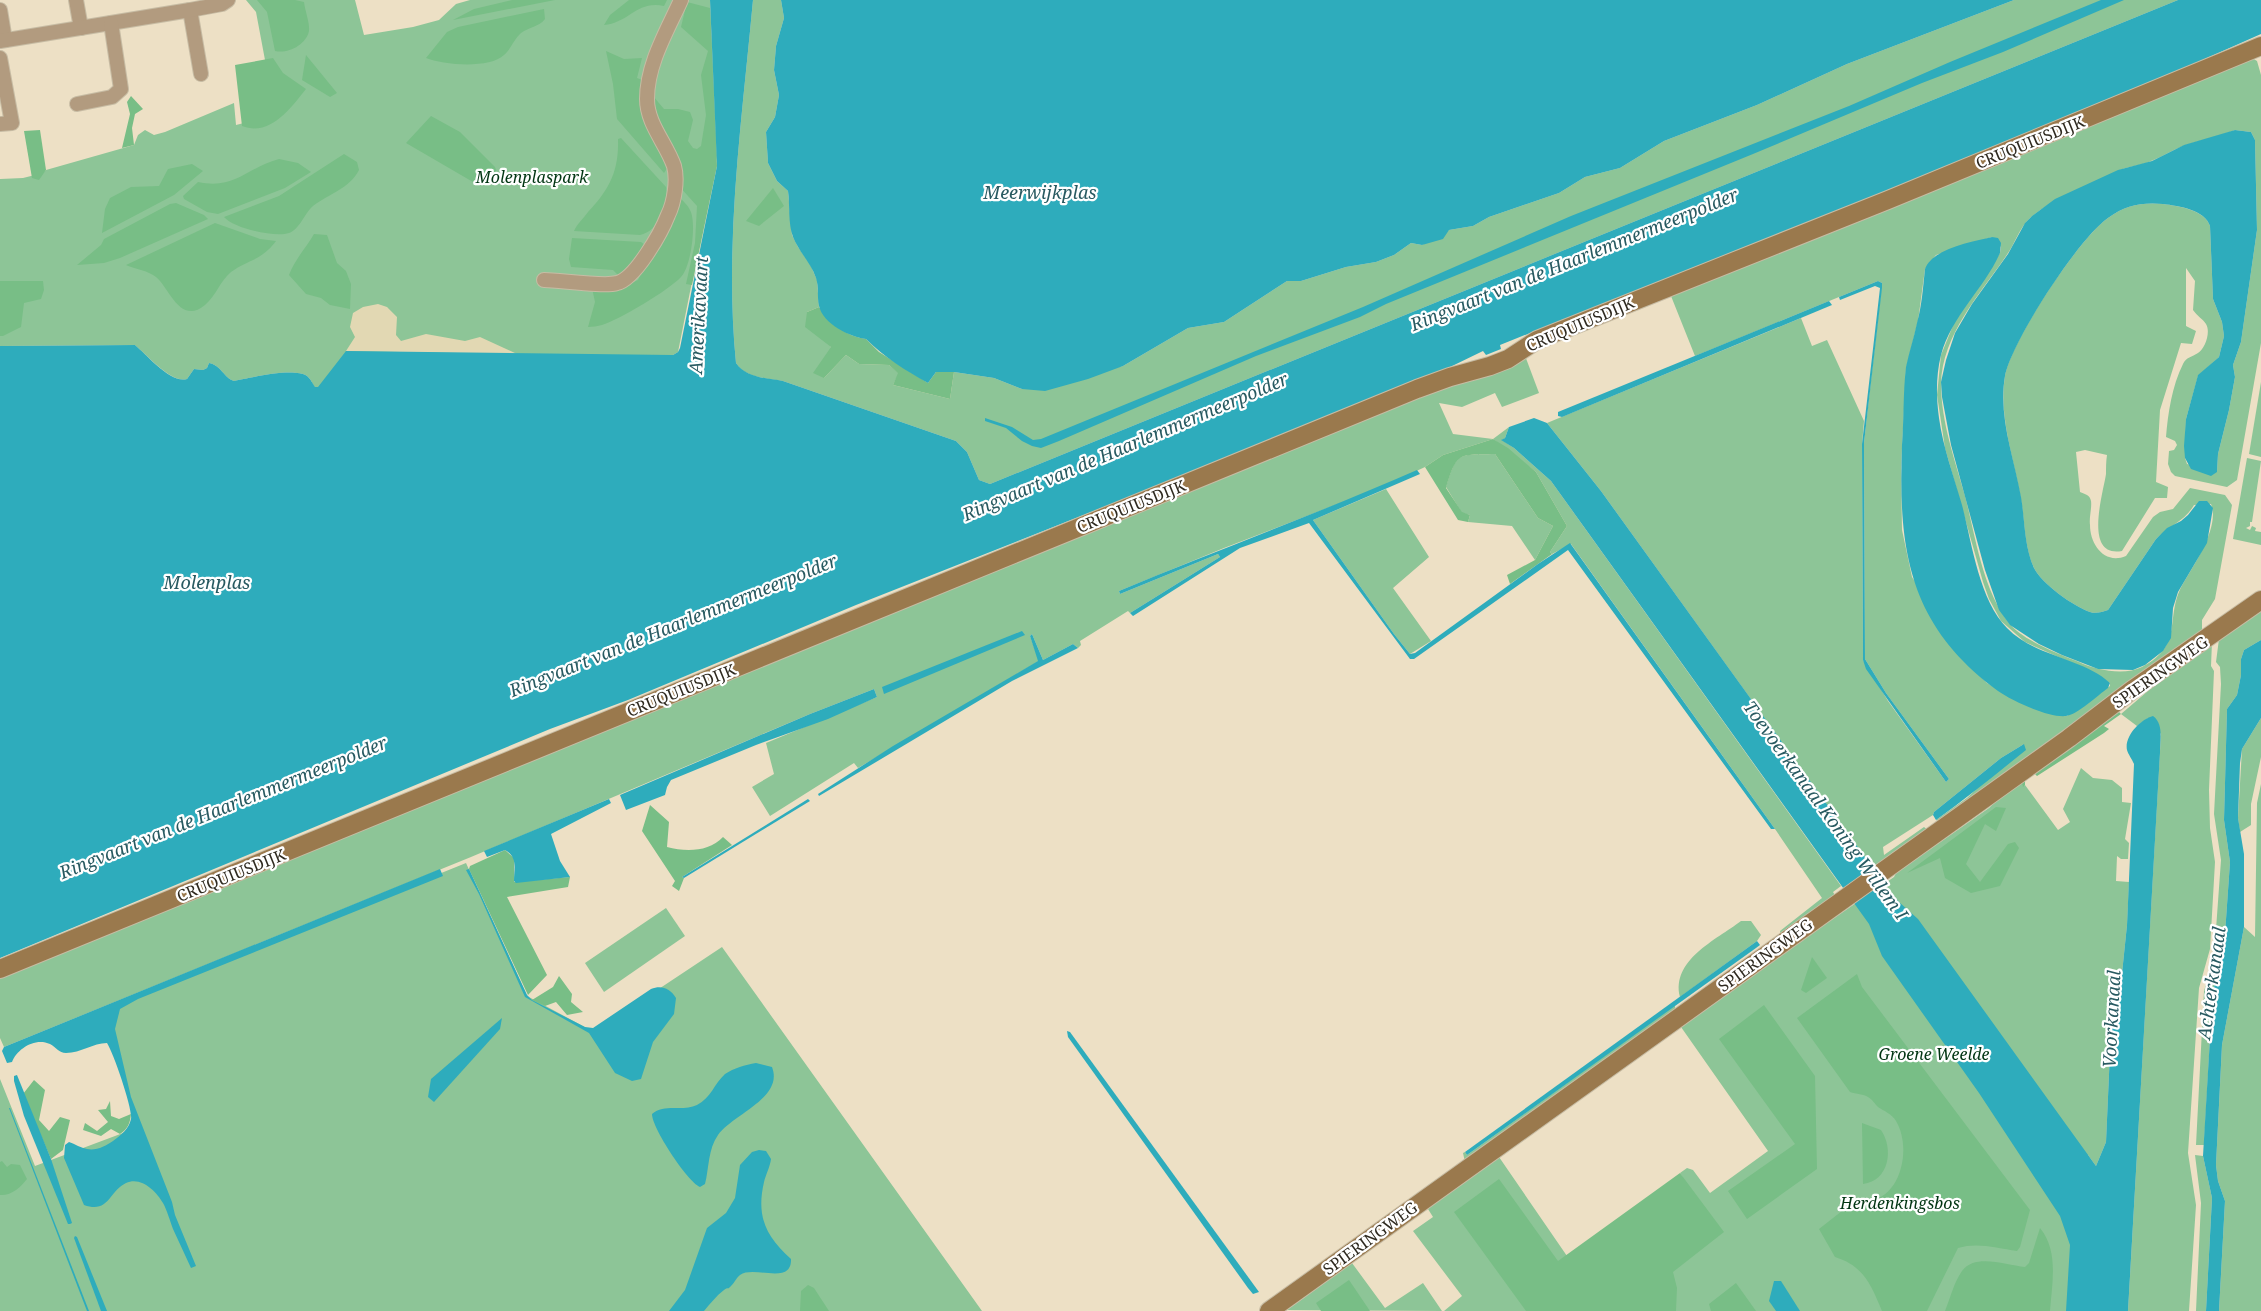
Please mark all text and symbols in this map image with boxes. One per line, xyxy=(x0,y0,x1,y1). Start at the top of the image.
street label: CRUQUIUSDIJK xyxy=(1972,110,2088,174)
park label: Molenplaspark xyxy=(475,166,589,188)
water label: Meerwijkplas xyxy=(982,180,1097,204)
water label: Ringvaart van de Haarlemmermeerpolder xyxy=(1406,182,1742,336)
water label: Amerikavaart xyxy=(683,255,713,376)
street label: CRUQUIUSDIJK xyxy=(1523,291,1638,357)
water label: Ringvaart van de Haarlemmermeerpolder xyxy=(958,366,1292,526)
street label: CRUQUIUSDIJK xyxy=(1073,474,1189,538)
water label: Ringvaart van de Haarlemmermeerpolder xyxy=(505,548,841,702)
water label: Molenplas xyxy=(163,570,250,594)
street label: SPIERINGWEG xyxy=(2108,631,2213,713)
street label: CRUQUIUSDIJK xyxy=(623,658,739,722)
water label: Toevoerkanaal Koning Willem I xyxy=(1738,696,1914,925)
water label: Ringvaart van de Haarlemmermeerpolder xyxy=(55,730,391,884)
street label: CRUQUIUSDIJK xyxy=(173,843,289,907)
street label: SPIERINGWEG xyxy=(1713,913,1817,997)
water label: Achterkanaal xyxy=(2191,925,2231,1043)
water label: Voorkanaal xyxy=(2096,969,2126,1069)
park label: Groene Weelde xyxy=(1879,1043,1990,1065)
park label: Herdenkingsbos xyxy=(1839,1192,1960,1214)
street label: SPIERINGWEG xyxy=(1318,1196,1422,1280)

